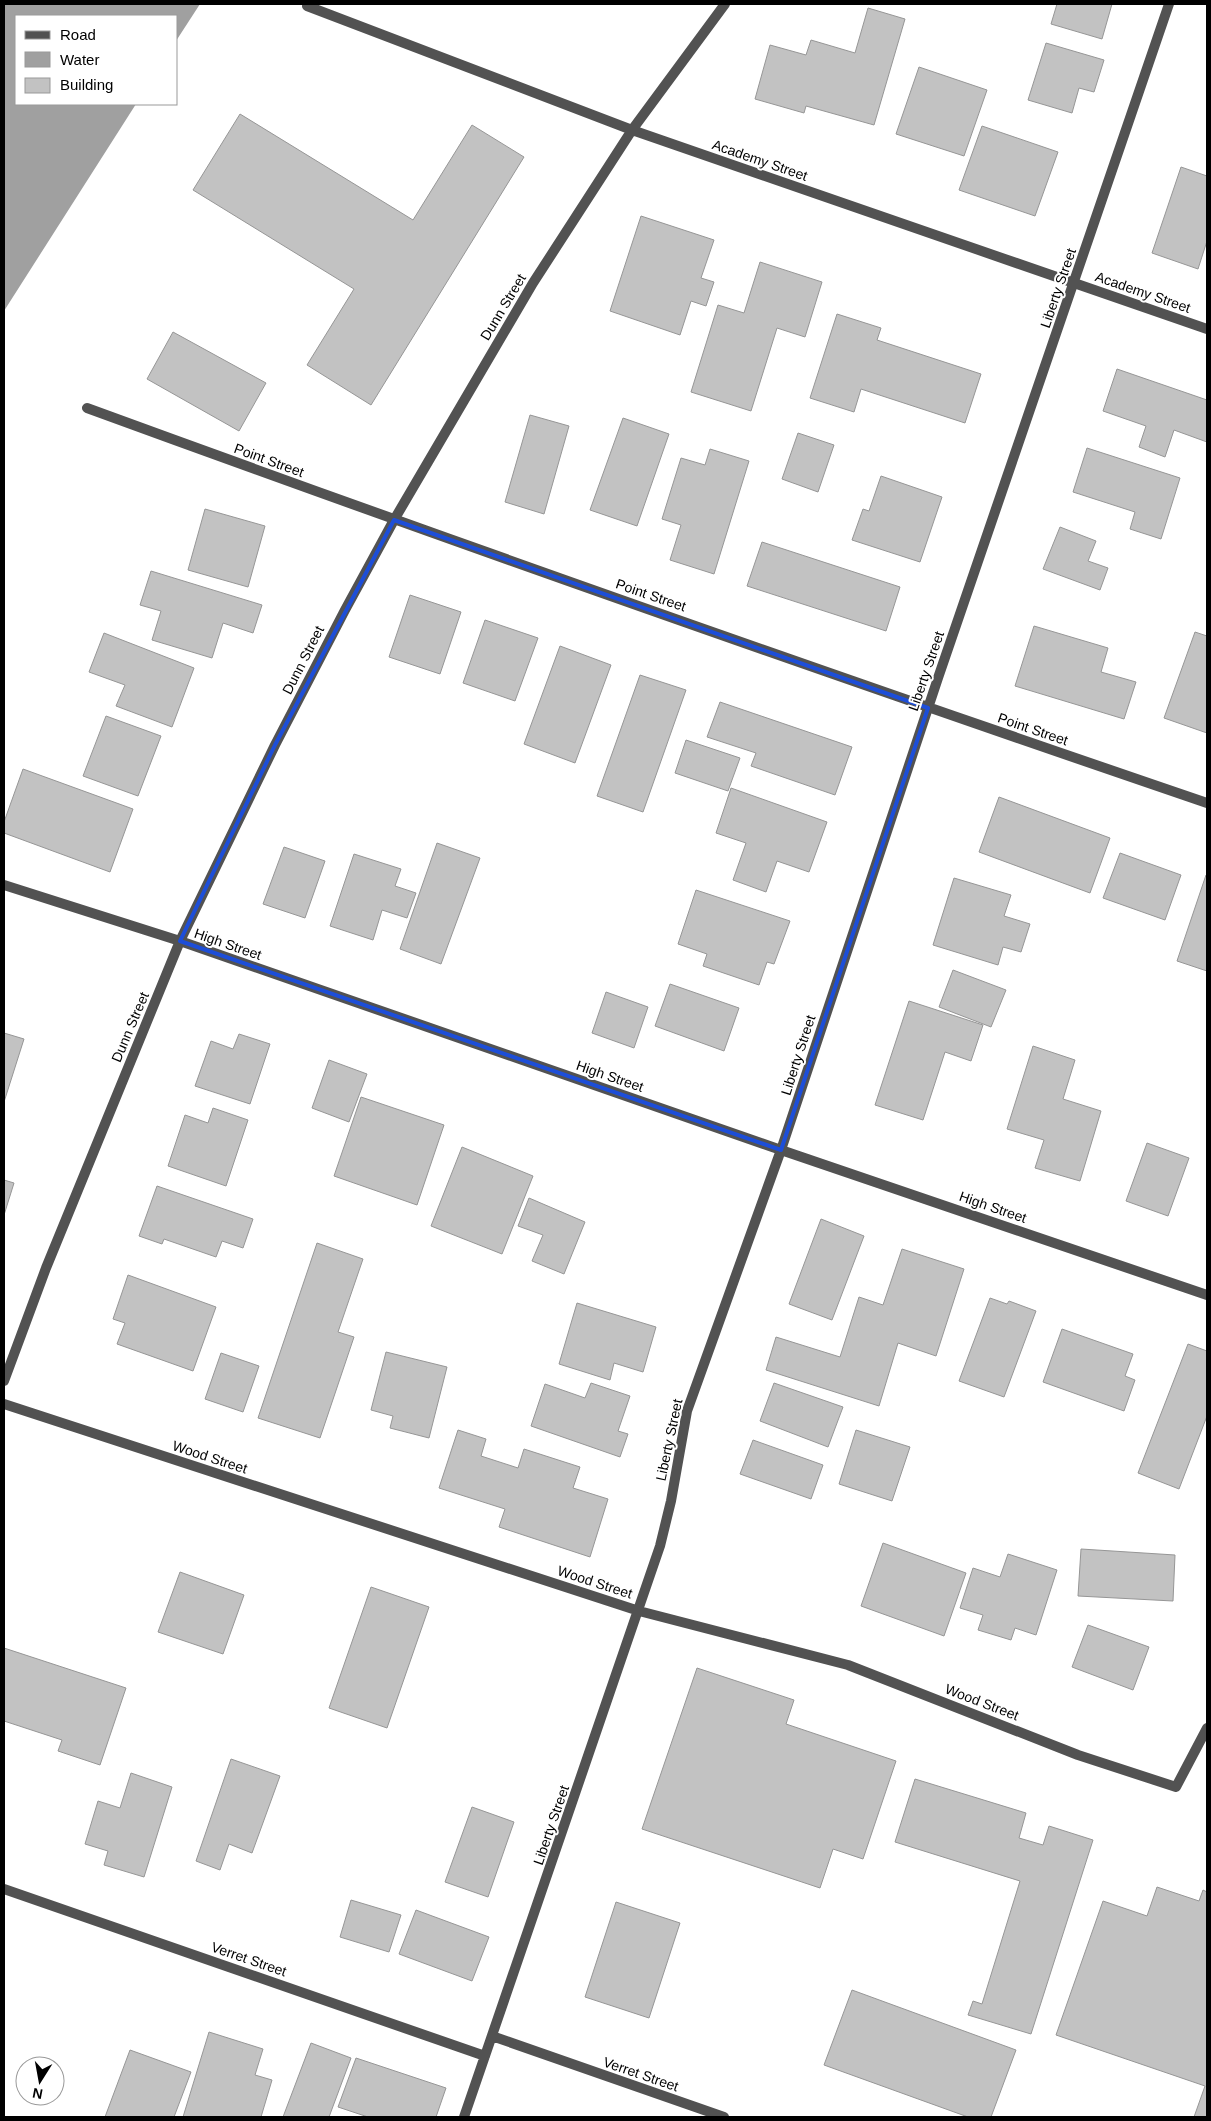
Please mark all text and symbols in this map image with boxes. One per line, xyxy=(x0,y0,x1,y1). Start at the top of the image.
legend xyxy=(15,15,178,105)
text: Road xyxy=(60,26,96,43)
text: Water xyxy=(60,51,99,68)
text: Building xyxy=(60,76,113,93)
street label: Academy Street xyxy=(710,136,810,184)
street label: Liberty Street xyxy=(1037,246,1079,330)
street label: Academy Street xyxy=(1093,268,1193,316)
street label: Dunn Street xyxy=(477,271,529,343)
street label: Point Street xyxy=(232,440,306,480)
street label: Point Street xyxy=(614,576,688,615)
street label: Dunn Street xyxy=(279,623,327,697)
street label: Liberty Street xyxy=(905,629,947,713)
street label: Point Street xyxy=(996,710,1070,749)
street label: High Street xyxy=(192,925,264,963)
street label: Dunn Street xyxy=(108,989,152,1065)
street label: Liberty Street xyxy=(778,1013,819,1097)
street label: High Street xyxy=(574,1057,646,1095)
street label: High Street xyxy=(957,1188,1029,1226)
street label: Liberty Street xyxy=(653,1398,686,1482)
street label: Wood Street xyxy=(171,1437,249,1477)
street label: Wood Street xyxy=(556,1562,634,1602)
street label: Wood Street xyxy=(943,1681,1021,1723)
street label: Liberty Street xyxy=(530,1783,572,1867)
street label: Verret Street xyxy=(209,1939,289,1979)
street label: Verret Street xyxy=(601,2054,681,2094)
north arrow xyxy=(15,2056,65,2106)
text: N xyxy=(31,2085,44,2103)

